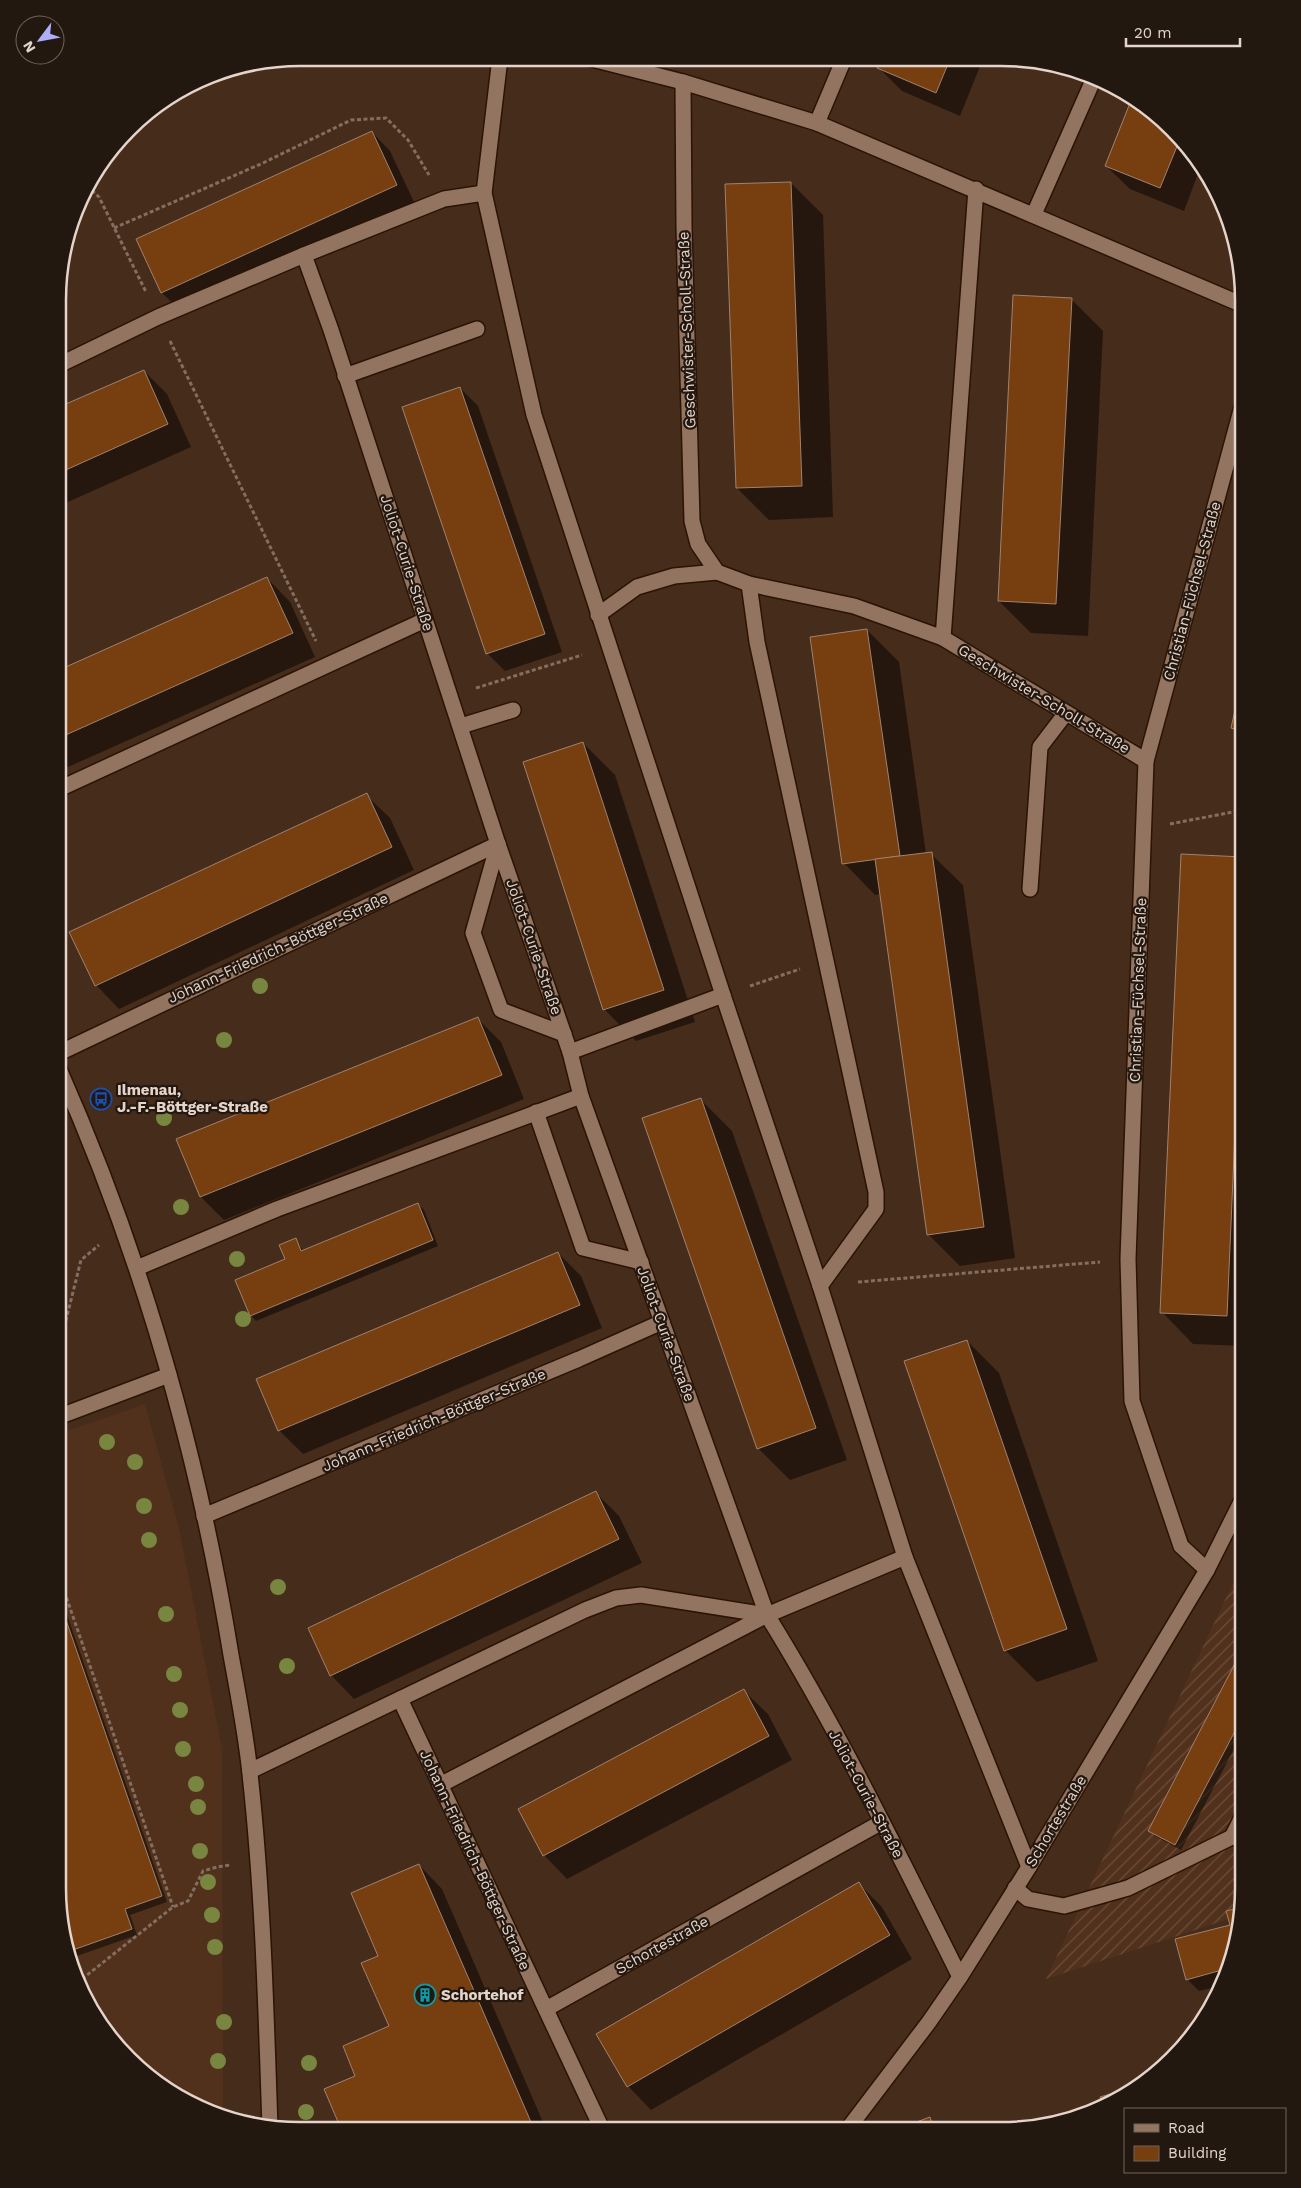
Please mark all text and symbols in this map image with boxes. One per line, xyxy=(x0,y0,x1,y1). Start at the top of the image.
north arrow xyxy=(15,15,65,65)
scale bar xyxy=(1126,15,1240,47)
text: 20 m xyxy=(1134,24,1172,42)
text: N xyxy=(19,38,39,56)
street label: Geschwister-Scholl-Straße xyxy=(675,231,699,429)
street label: Joliot-Curie-Straße xyxy=(376,493,438,633)
street label: Christian-Füchsel-Straße xyxy=(1159,499,1225,683)
street label: Geschwister-Scholl-Straße xyxy=(955,641,1133,757)
street label: Joliot-Curie-Straße xyxy=(502,877,566,1017)
street label: Johann-Friedrich-Böttger-Straße xyxy=(165,889,391,1007)
street label: Christian-Füchsel-Straße xyxy=(1126,897,1150,1083)
place label: Ilmenau, J.-F.-Böttger-Straße xyxy=(117,1081,268,1116)
bus stop icon: Ilmenau, J.-F.-Böttger-Straße xyxy=(89,1087,113,1111)
street label: Joliot-Curie-Straße xyxy=(633,1264,699,1404)
street label: Johann-Friedrich-Böttger-Straße xyxy=(320,1365,548,1475)
street label: Joliot-Curie-Straße xyxy=(825,1727,907,1861)
street label: Johann-Friedrich-Böttger-Straße xyxy=(416,1747,534,1973)
street label: Schortestraße xyxy=(1022,1772,1090,1870)
street label: Schortestraße xyxy=(612,1912,712,1978)
building icon: Schortehof xyxy=(413,1983,437,2007)
place label: Schortehof xyxy=(441,1986,524,2004)
legend xyxy=(1124,2108,1286,2173)
text: Road xyxy=(1168,2119,1205,2137)
text: Building xyxy=(1168,2144,1226,2162)

